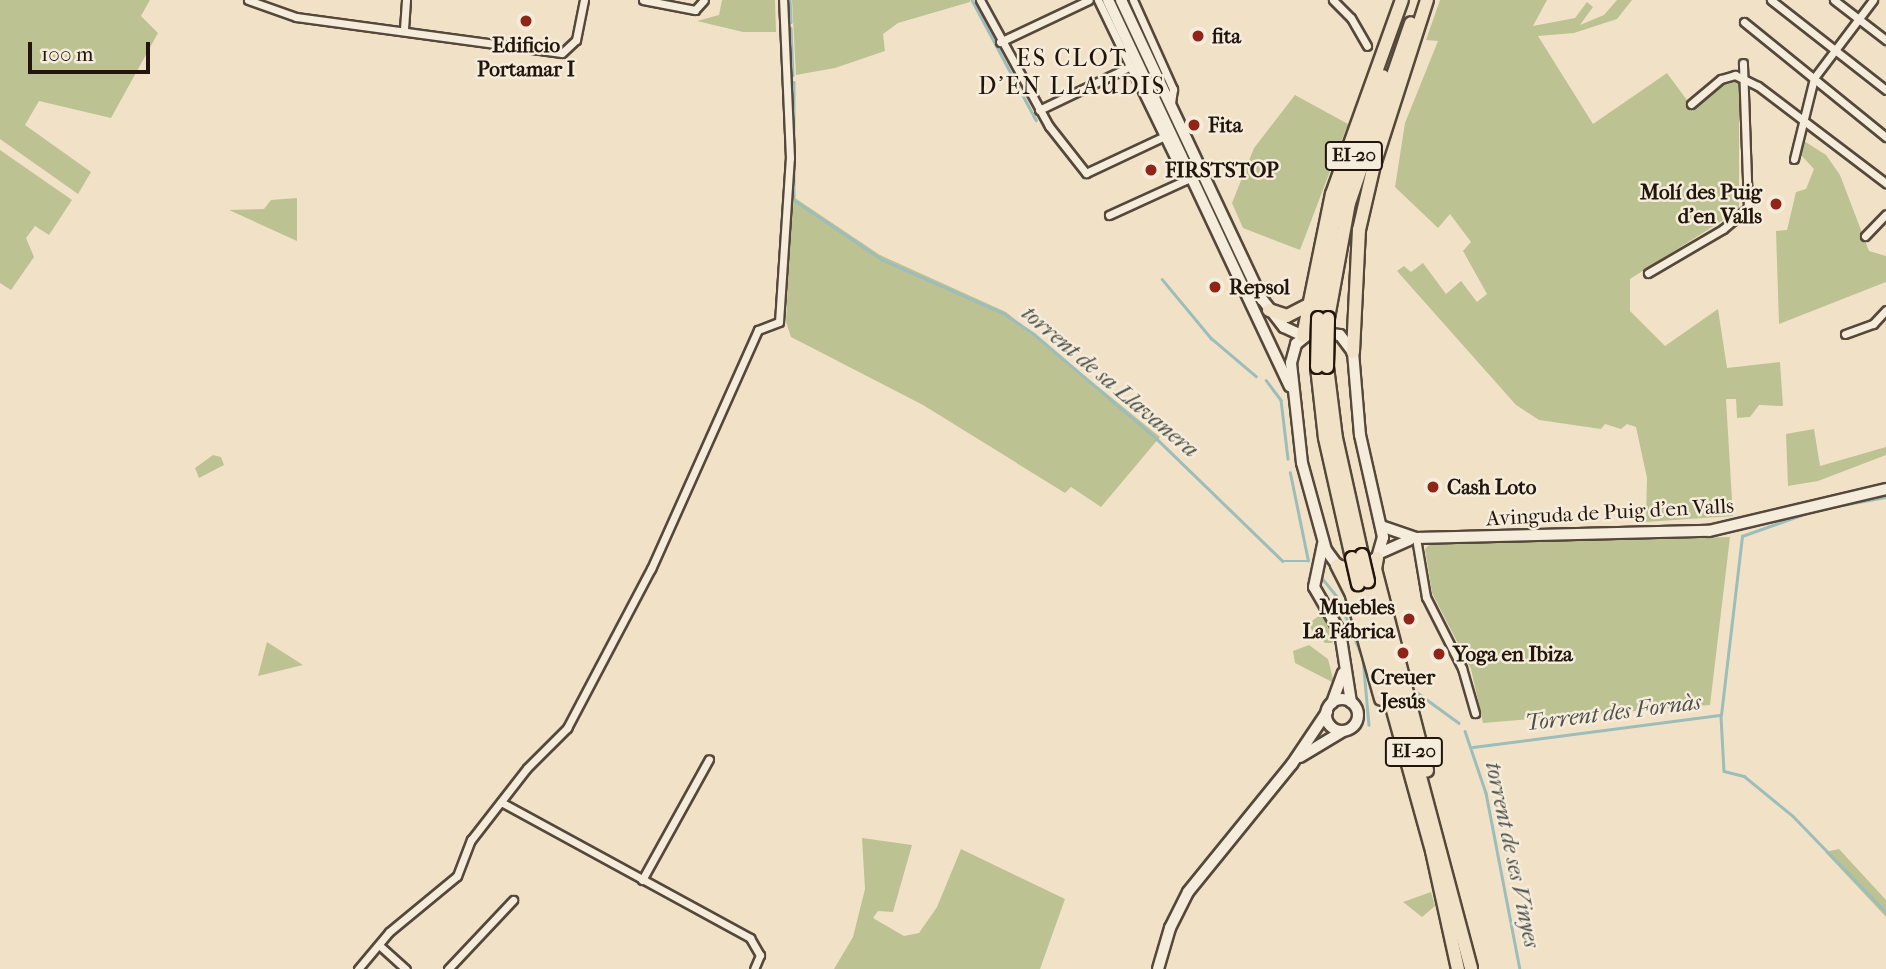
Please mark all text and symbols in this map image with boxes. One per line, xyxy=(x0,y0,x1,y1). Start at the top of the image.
marker: Edificio Portamar I xyxy=(518,13,534,29)
place label: fita xyxy=(1212,23,1241,49)
scale bar xyxy=(32,28,154,72)
marker: fita xyxy=(1190,28,1206,44)
place label: Edificio Portamar I xyxy=(477,32,575,82)
text: 100 m xyxy=(41,42,94,66)
district label: ES CLOT D'EN LLAUDIS xyxy=(979,45,1165,101)
place label: Fita xyxy=(1208,112,1243,138)
marker: Fita xyxy=(1186,117,1202,133)
road number: EI-20 xyxy=(1324,140,1384,172)
place label: FIRSTSTOP xyxy=(1165,157,1279,183)
marker: FIRSTSTOP xyxy=(1143,162,1159,178)
place label: Molí des Puig d'en Valls xyxy=(1640,179,1762,229)
marker: Molí des Puig d'en Valls xyxy=(1768,196,1784,212)
place label: Repsol xyxy=(1229,274,1290,300)
marker: Repsol xyxy=(1207,279,1223,295)
water label: torrent de sa Llavanera xyxy=(1016,300,1204,464)
place label: Cash Loto xyxy=(1447,474,1536,500)
marker: Cash Loto xyxy=(1425,479,1441,495)
street label: Avinguda de Puig d'en Valls xyxy=(1485,493,1735,531)
place label: Muebles La Fábrica xyxy=(1302,594,1395,644)
marker: Muebles La Fábrica xyxy=(1401,611,1417,627)
place label: Yoga en Ibiza xyxy=(1453,641,1573,667)
marker: Creuer Jesús xyxy=(1395,645,1411,661)
marker: Yoga en Ibiza xyxy=(1431,646,1447,662)
place label: Creuer Jesús xyxy=(1371,664,1435,714)
water label: Torrent des Fornàs xyxy=(1523,689,1703,737)
road number: EI-20 xyxy=(1384,736,1444,768)
water label: torrent de ses Vinyes xyxy=(1479,760,1545,950)

